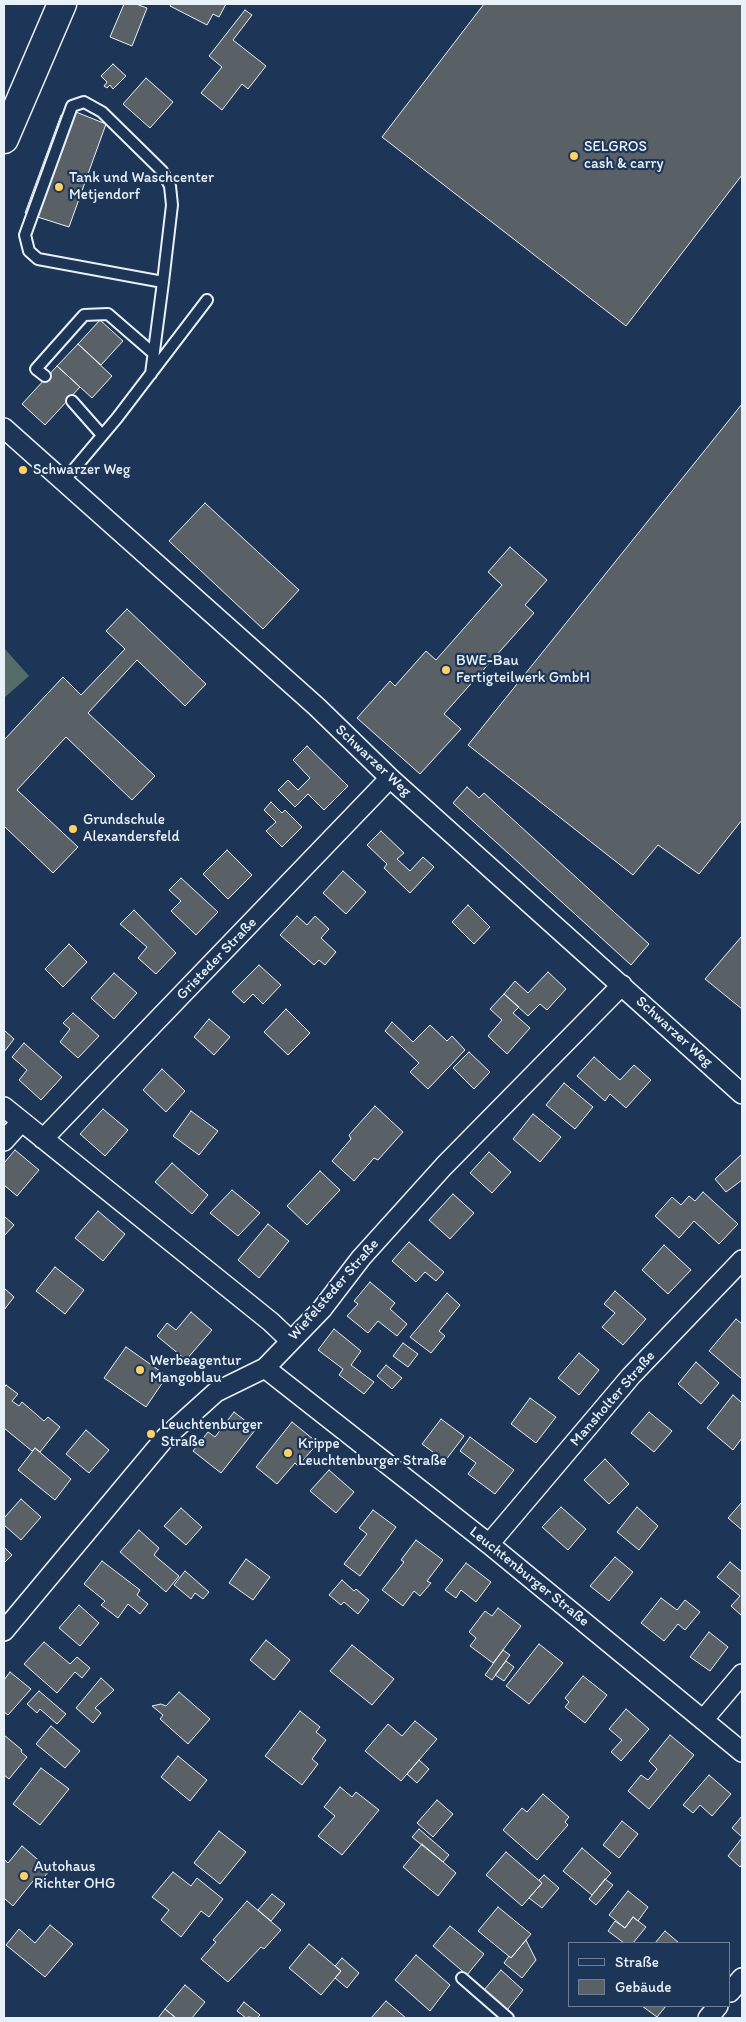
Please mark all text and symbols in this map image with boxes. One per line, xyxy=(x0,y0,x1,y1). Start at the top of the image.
place label: SELGROS cash & carry xyxy=(584,138,663,173)
marker: SELGROS cash & carry xyxy=(568,150,580,162)
place label: Tank und Waschcenter Metjendorf xyxy=(69,169,214,204)
marker: Tank und Waschcenter Metjendorf xyxy=(53,181,65,193)
place label: Schwarzer Weg xyxy=(33,461,131,479)
marker: Schwarzer Weg xyxy=(17,464,29,476)
place label: BWE-Bau Fertigteilwerk GmbH xyxy=(456,652,590,687)
marker: BWE-Bau Fertigteilwerk GmbH xyxy=(440,664,452,676)
street label: Schwarzer Weg xyxy=(331,721,415,801)
place label: Grundschule Alexandersfeld xyxy=(83,811,180,846)
marker: Grundschule Alexandersfeld xyxy=(67,823,79,835)
street label: Gristeder Straße xyxy=(173,914,261,1004)
street label: Schwarzer Weg xyxy=(632,993,716,1071)
street label: Wiefelsteder Straße xyxy=(285,1235,383,1345)
street label: Mansholter Straße xyxy=(567,1348,659,1450)
place label: Werbeagentur Mangoblau xyxy=(150,1352,241,1387)
marker: Werbeagentur Mangoblau xyxy=(134,1364,146,1376)
place label: Leuchtenburger Straße xyxy=(161,1416,262,1451)
marker: Leuchtenburger Straße xyxy=(145,1428,157,1440)
place label: Krippe Leuchtenburger Straße xyxy=(298,1435,447,1470)
marker: Krippe Leuchtenburger Straße xyxy=(282,1447,294,1459)
street label: Leuchtenburger Straße xyxy=(466,1523,592,1631)
place label: Autohaus Richter OHG xyxy=(34,1858,115,1893)
marker: Autohaus Richter OHG xyxy=(18,1870,30,1882)
legend xyxy=(568,1942,731,2007)
text: Straße xyxy=(615,1953,659,1971)
text: Gebäude xyxy=(615,1978,672,1996)

